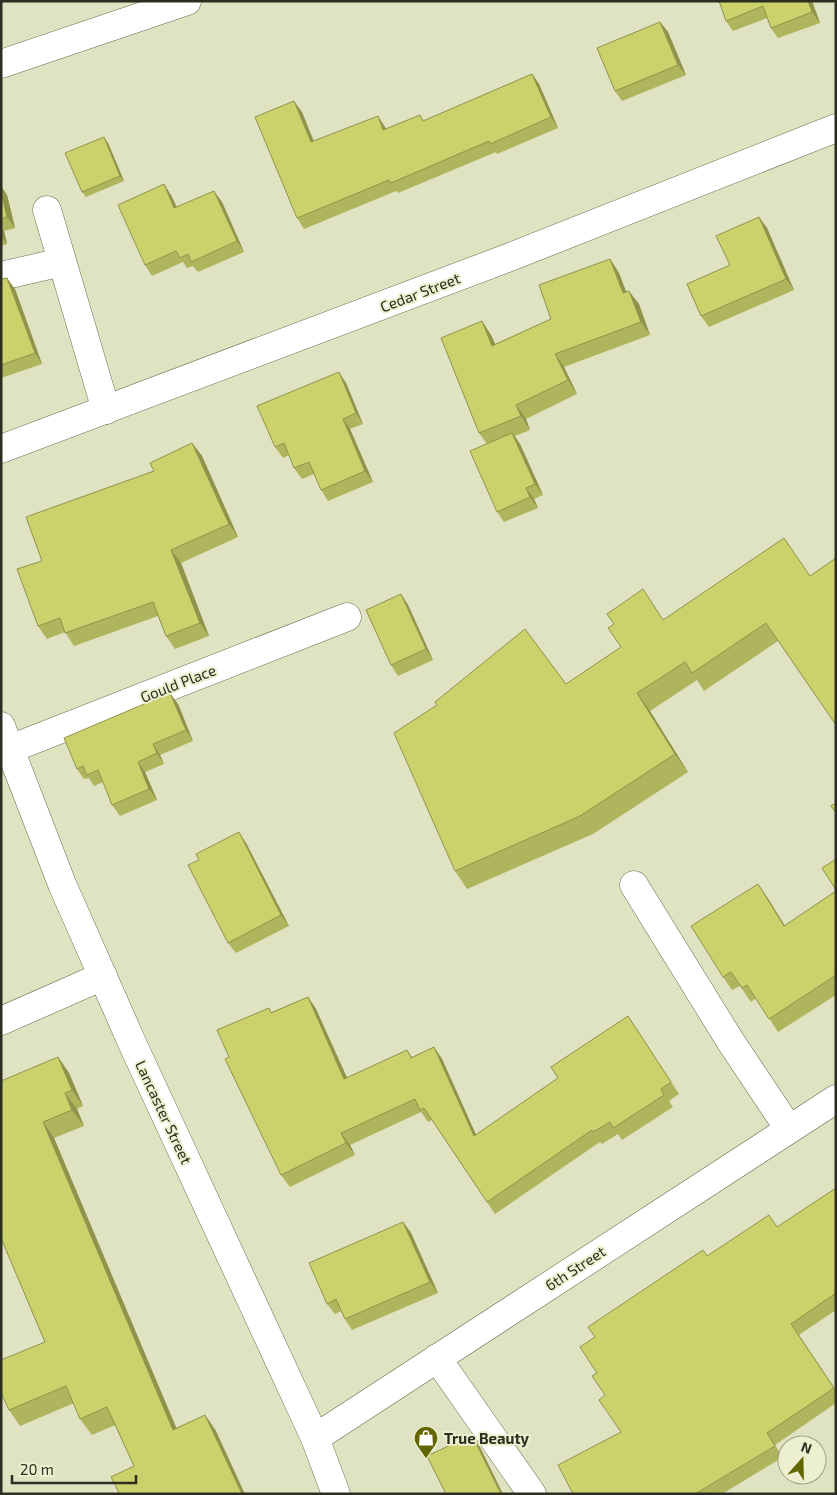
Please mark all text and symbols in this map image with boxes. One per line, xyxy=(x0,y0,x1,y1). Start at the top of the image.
street label: Cedar Street xyxy=(377,268,463,315)
street label: Gould Place xyxy=(138,660,218,706)
street label: Lancaster Street xyxy=(132,1057,196,1167)
street label: 6th Street xyxy=(542,1242,609,1294)
shop icon: True Beauty xyxy=(413,1425,439,1459)
place label: True Beauty xyxy=(444,1429,530,1448)
north arrow xyxy=(777,1435,827,1485)
text: N xyxy=(799,1438,814,1457)
scale bar xyxy=(12,1452,136,1484)
text: 20 m xyxy=(20,1460,54,1478)

